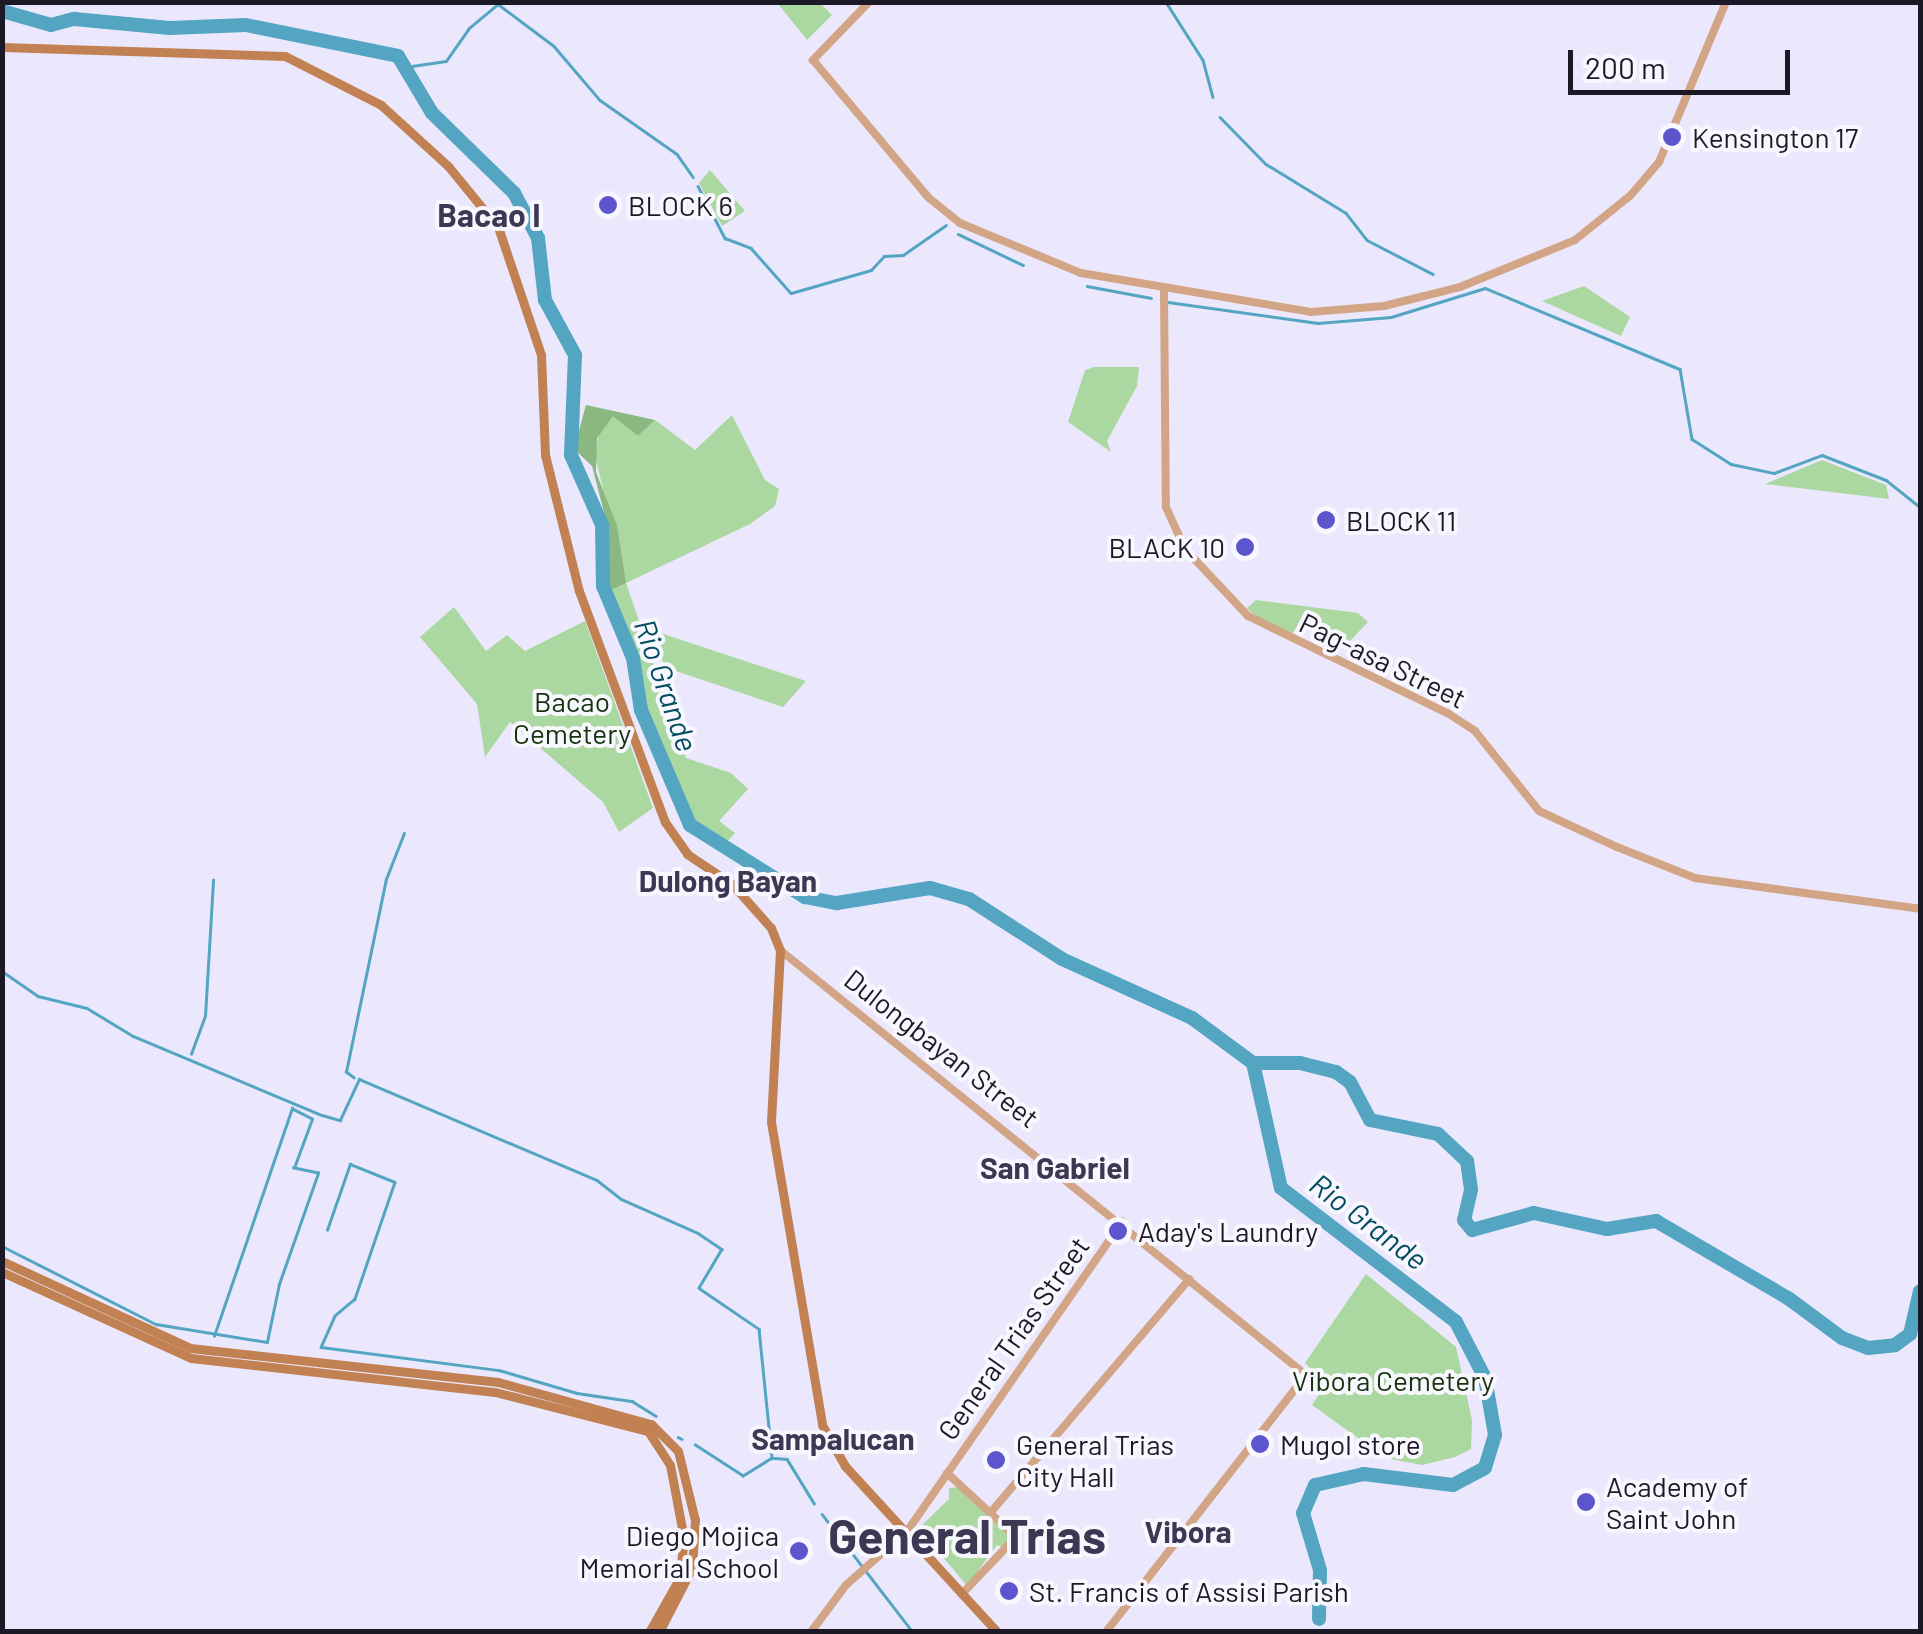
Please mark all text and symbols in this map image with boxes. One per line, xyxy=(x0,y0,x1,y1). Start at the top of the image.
scale bar xyxy=(1573,30,1796,92)
text: 200 m xyxy=(1585,49,1666,85)
place label: Kensington 17 xyxy=(1692,120,1858,154)
marker: Kensington 17 xyxy=(1661,126,1683,148)
place label: BLOCK 6 xyxy=(628,188,733,222)
marker: BLOCK 6 xyxy=(597,194,619,216)
district label: Bacao I xyxy=(437,195,541,233)
place label: BLOCK 11 xyxy=(1346,503,1456,537)
marker: BLOCK 11 xyxy=(1315,509,1337,531)
place label: BLACK 10 xyxy=(1108,530,1225,564)
marker: BLACK 10 xyxy=(1234,536,1256,558)
street label: Pag-asa Street xyxy=(1294,605,1472,715)
water label: Rio Grande xyxy=(628,614,706,756)
park label: Bacao Cemetery xyxy=(513,684,631,750)
district label: Dulong Bayan xyxy=(639,862,817,898)
street label: Dulongbayan Street xyxy=(838,962,1046,1134)
district label: San Gabriel xyxy=(980,1149,1130,1185)
water label: Rio Grande xyxy=(1303,1165,1435,1277)
place label: Aday's Laundry xyxy=(1138,1214,1318,1248)
marker: Aday's Laundry xyxy=(1107,1220,1129,1242)
street label: General Trias Street xyxy=(930,1230,1096,1446)
park label: Vibora Cemetery xyxy=(1292,1363,1494,1397)
district label: Sampalucan xyxy=(751,1420,915,1456)
place label: General Trias City Hall xyxy=(1016,1427,1174,1493)
place label: Mugol store xyxy=(1280,1427,1421,1461)
marker: Mugol store xyxy=(1249,1433,1271,1455)
marker: General Trias City Hall xyxy=(985,1449,1007,1471)
place label: Academy of Saint John xyxy=(1606,1469,1748,1535)
marker: Academy of Saint John xyxy=(1575,1491,1597,1513)
district label: General Trias xyxy=(828,1507,1106,1565)
district label: Vibora xyxy=(1144,1513,1232,1549)
place label: Diego Mojica Memorial School xyxy=(579,1518,779,1584)
marker: Diego Mojica Memorial School xyxy=(788,1540,810,1562)
place label: St. Francis of Assisi Parish xyxy=(1029,1574,1349,1608)
marker: St. Francis of Assisi Parish xyxy=(998,1580,1020,1602)

